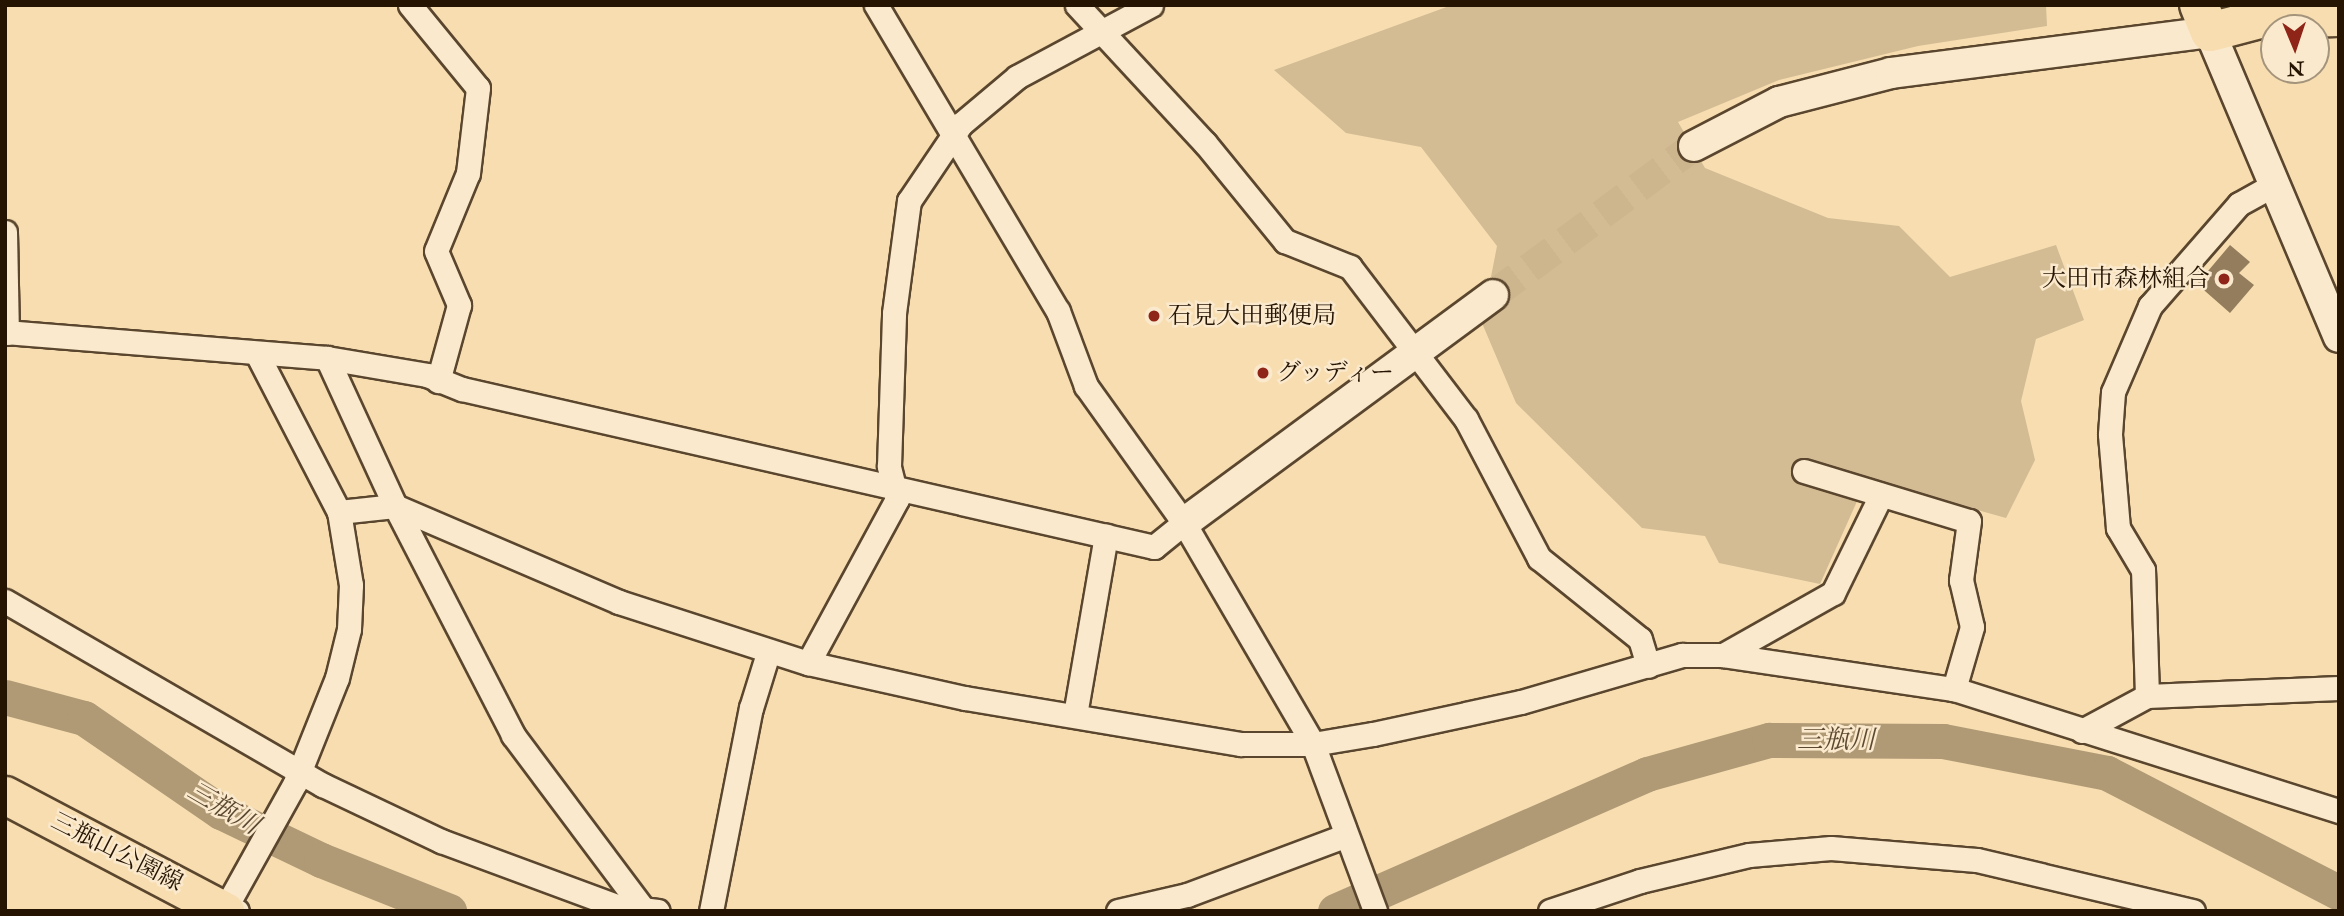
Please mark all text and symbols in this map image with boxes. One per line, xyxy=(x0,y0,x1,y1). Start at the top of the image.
north arrow xyxy=(2260,14,2330,84)
text: N xyxy=(2287,56,2305,80)
place label: 大田市森林組合 xyxy=(2042,265,2210,293)
marker: 大田市森林組合 xyxy=(2216,271,2232,287)
place label: 石見大田郵便局 xyxy=(1168,302,1336,330)
marker: 石見大田郵便局 xyxy=(1146,308,1162,324)
place label: グッディー xyxy=(1277,359,1397,387)
marker: グッディー xyxy=(1255,365,1271,381)
water label: 三瓶川 xyxy=(1797,725,1875,757)
water label: 三瓶川 xyxy=(181,776,265,842)
street label: 三瓶山公園線 xyxy=(46,806,188,898)

